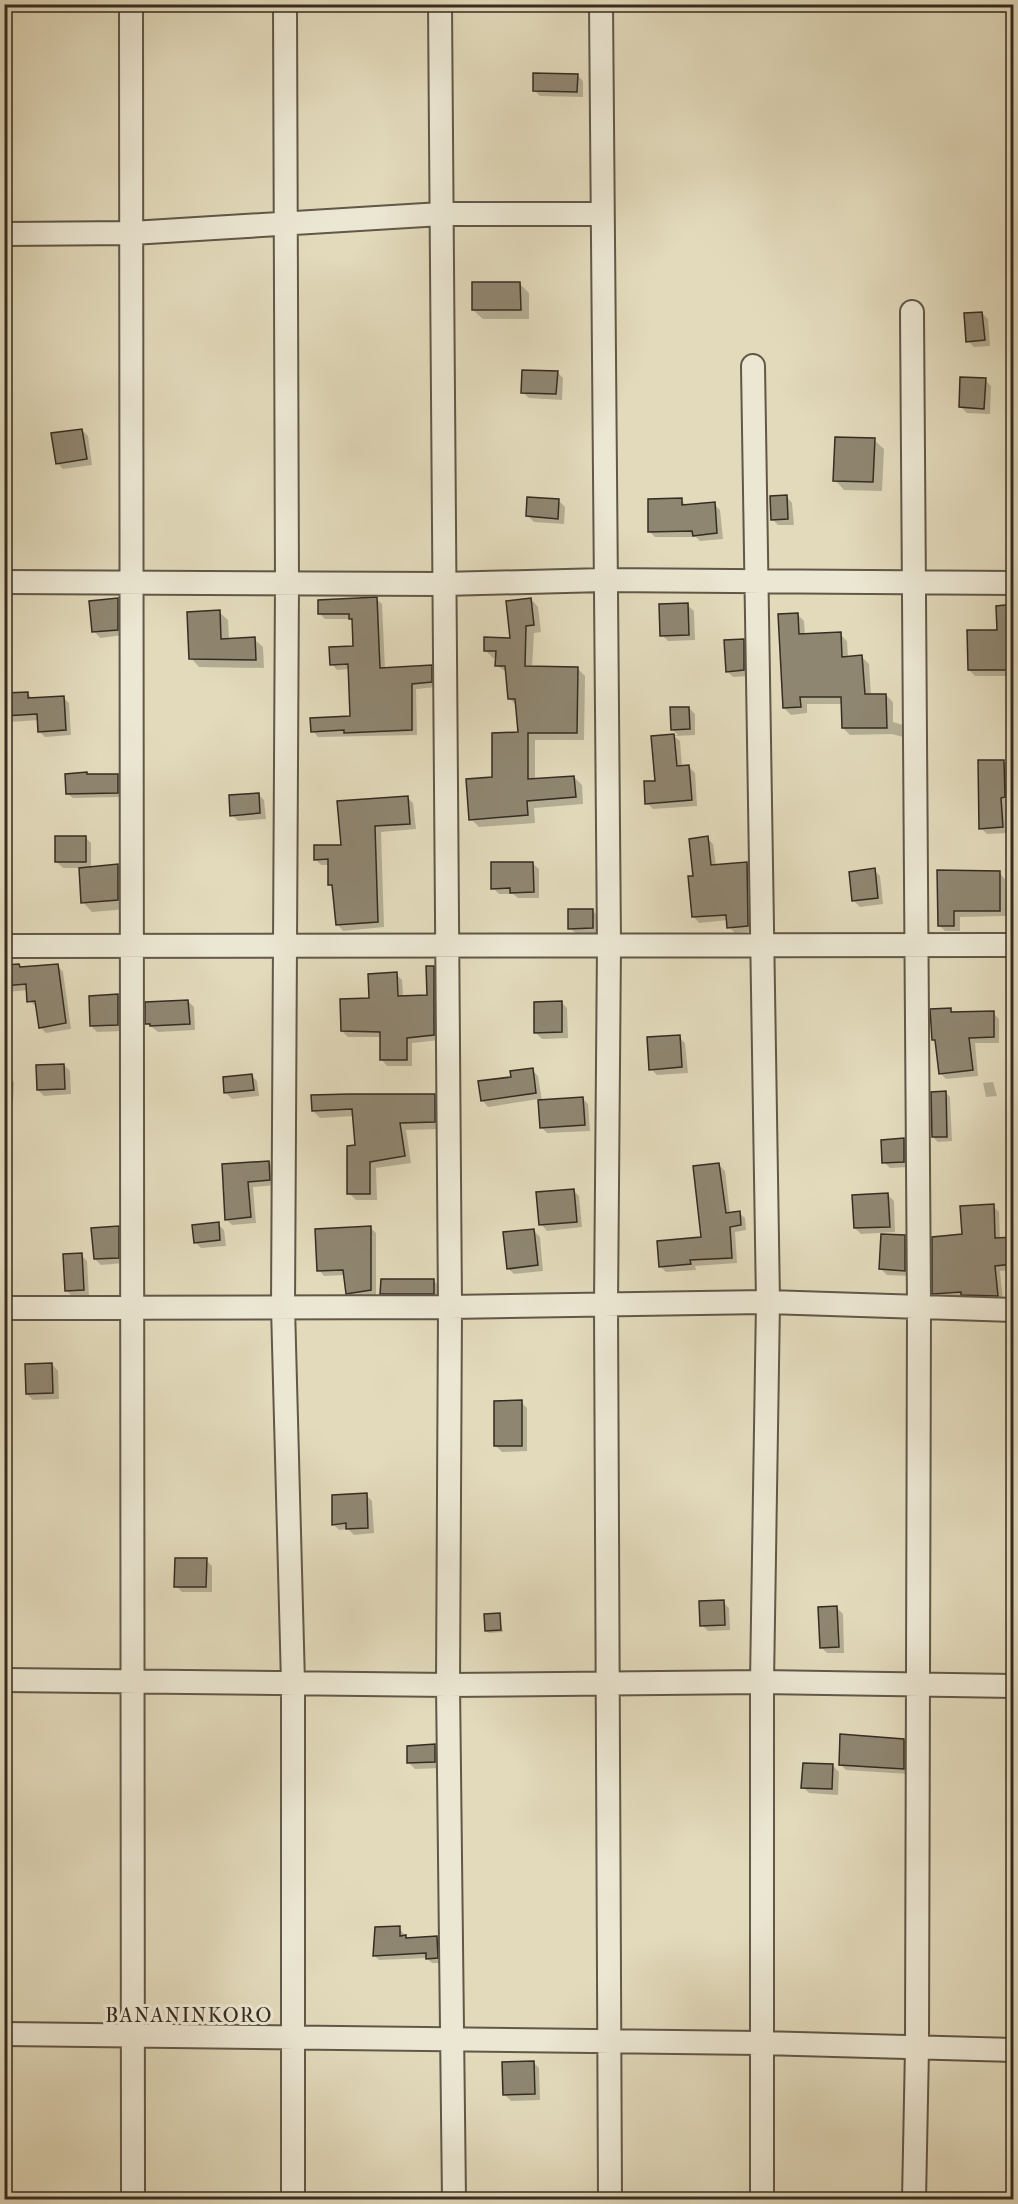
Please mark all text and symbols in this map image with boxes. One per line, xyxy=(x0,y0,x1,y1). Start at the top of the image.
district label: BANANINKORO xyxy=(105,2004,273,2027)

